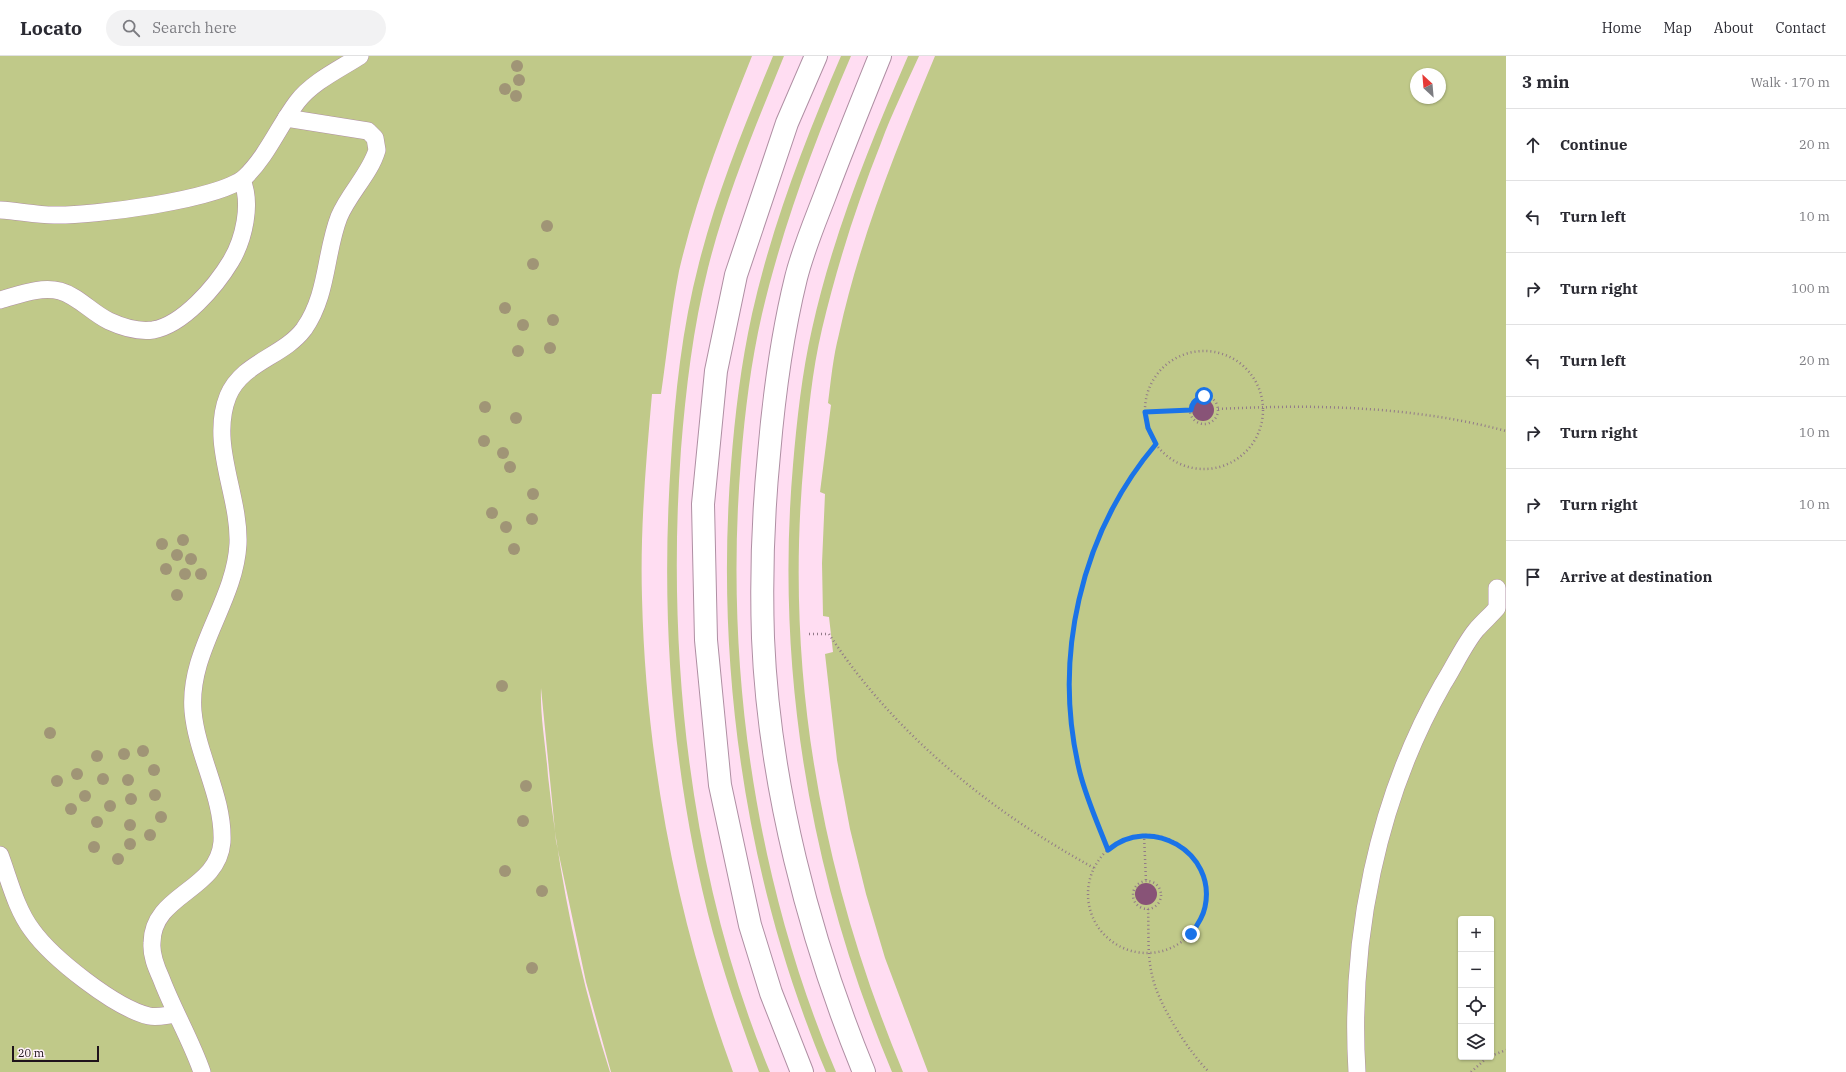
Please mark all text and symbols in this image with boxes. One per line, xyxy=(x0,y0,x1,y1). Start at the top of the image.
search box xyxy=(106,10,386,46)
text: Locato xyxy=(20,16,82,40)
icon: search xyxy=(120,17,142,39)
text: Search here xyxy=(152,18,237,37)
text: Home xyxy=(1602,19,1641,37)
text: Map xyxy=(1663,19,1692,37)
text: About xyxy=(1714,19,1753,37)
text: Contact xyxy=(1775,19,1826,37)
north arrow xyxy=(1410,68,1446,104)
text: 3 min xyxy=(1522,71,1570,93)
text: Walk · 170 m xyxy=(1751,74,1830,91)
icon: ahead xyxy=(1522,134,1544,156)
text: Continue xyxy=(1560,135,1627,154)
text: 20 m xyxy=(1799,136,1830,153)
icon: left xyxy=(1522,206,1544,228)
text: Turn left xyxy=(1560,207,1626,226)
text: 10 m xyxy=(1799,208,1830,225)
icon: right xyxy=(1522,278,1544,300)
text: Turn right xyxy=(1560,279,1638,298)
text: 100 m xyxy=(1791,280,1830,297)
icon: left xyxy=(1522,350,1544,372)
text: Turn left xyxy=(1560,351,1626,370)
text: 20 m xyxy=(1799,352,1830,369)
route start xyxy=(1195,387,1213,405)
icon: right xyxy=(1522,422,1544,444)
text: Turn right xyxy=(1560,423,1638,442)
text: 10 m xyxy=(1799,424,1830,441)
icon: right xyxy=(1522,494,1544,516)
text: Turn right xyxy=(1560,495,1638,514)
text: 10 m xyxy=(1799,496,1830,513)
icon: arrive xyxy=(1522,566,1544,588)
text: Arrive at destination xyxy=(1560,567,1712,586)
map controls xyxy=(1458,916,1494,1060)
button: + xyxy=(1458,916,1494,952)
route end xyxy=(1182,925,1200,943)
button: − xyxy=(1458,952,1494,988)
button: locate xyxy=(1458,988,1494,1024)
button: layers xyxy=(1458,1024,1494,1060)
scale bar xyxy=(12,1044,99,1063)
text: 20 m xyxy=(18,1046,44,1060)

